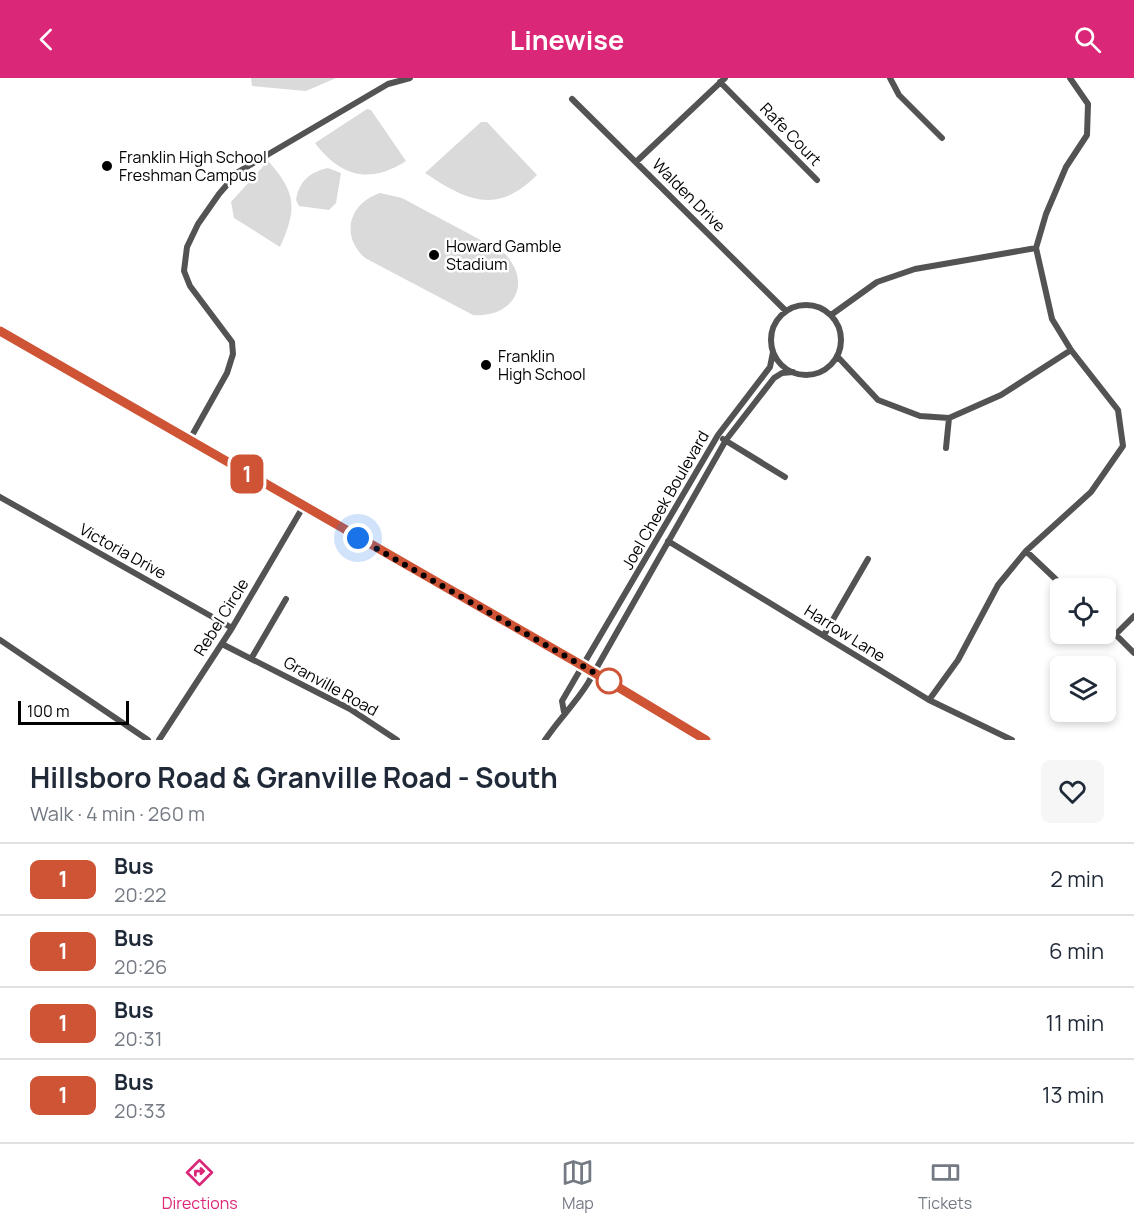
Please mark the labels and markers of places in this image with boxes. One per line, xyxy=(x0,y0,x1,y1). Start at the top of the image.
place label: Franklin High School Freshman Campus xyxy=(119,146,267,186)
marker: Franklin High School Freshman Campus xyxy=(100,159,114,173)
place label: Howard Gamble Stadium xyxy=(446,235,561,275)
marker: Howard Gamble Stadium xyxy=(427,248,441,262)
place label: Franklin High School xyxy=(498,345,586,385)
marker: Franklin High School xyxy=(479,358,493,372)
unlabelled marker xyxy=(596,668,622,694)

